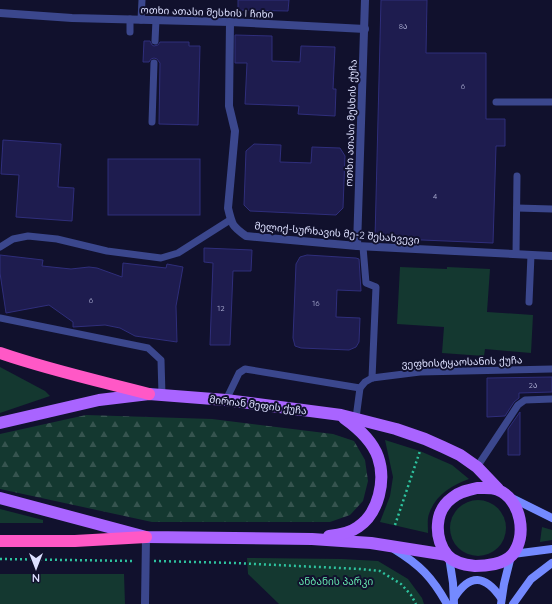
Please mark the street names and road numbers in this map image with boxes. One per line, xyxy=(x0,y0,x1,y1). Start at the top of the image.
street label: ოთხი ათასი მესხის I ჩიხი xyxy=(140,3,274,21)
street label: ოთხი ათასი მესხის ქუჩა xyxy=(342,59,360,187)
street label: მელიქ-სურხავის მე-2 შესახვევი xyxy=(254,219,420,247)
street label: ვეფხისტყაოსანის ქუჩა xyxy=(401,353,523,371)
street label: მირიან მეფის ქუჩა xyxy=(209,393,307,417)

